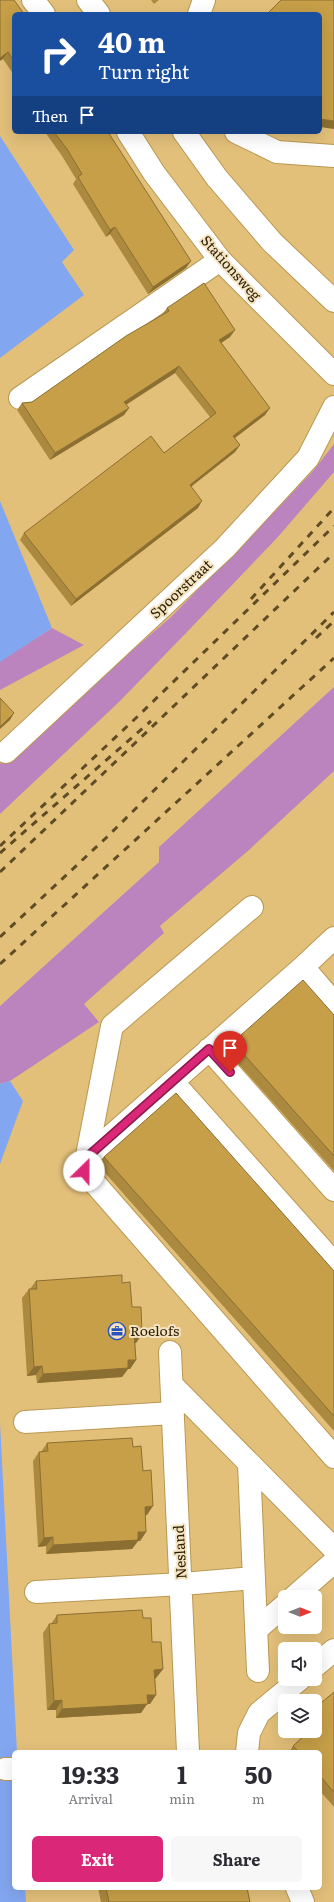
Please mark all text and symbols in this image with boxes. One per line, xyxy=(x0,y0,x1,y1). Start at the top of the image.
text: 40 m xyxy=(98,20,166,62)
icon: right xyxy=(32,28,84,80)
text: Turn right xyxy=(98,58,189,85)
text: Then xyxy=(32,104,68,127)
icon: arrive xyxy=(76,104,98,126)
street label: Stationsweg xyxy=(197,230,267,304)
street label: Spoorstraat xyxy=(145,554,216,622)
pin xyxy=(213,1031,247,1072)
icon: arrive xyxy=(219,1037,241,1059)
position arrow xyxy=(63,1150,105,1192)
place label: Roelofs xyxy=(130,1320,179,1340)
office icon: Roelofs xyxy=(107,1321,127,1341)
street label: Nesland xyxy=(168,1524,190,1580)
north arrow xyxy=(278,1590,322,1634)
map controls xyxy=(278,1590,322,1738)
button: sound xyxy=(278,1642,322,1686)
button: layers xyxy=(278,1694,322,1738)
text: 19:33 xyxy=(62,1756,119,1791)
text: 1 xyxy=(177,1756,187,1791)
text: 50 xyxy=(244,1756,272,1791)
text: Arrival xyxy=(68,1789,113,1808)
text: min xyxy=(169,1789,195,1808)
text: m xyxy=(252,1789,265,1808)
button: Exit xyxy=(32,1836,163,1882)
button: Share xyxy=(171,1836,302,1882)

